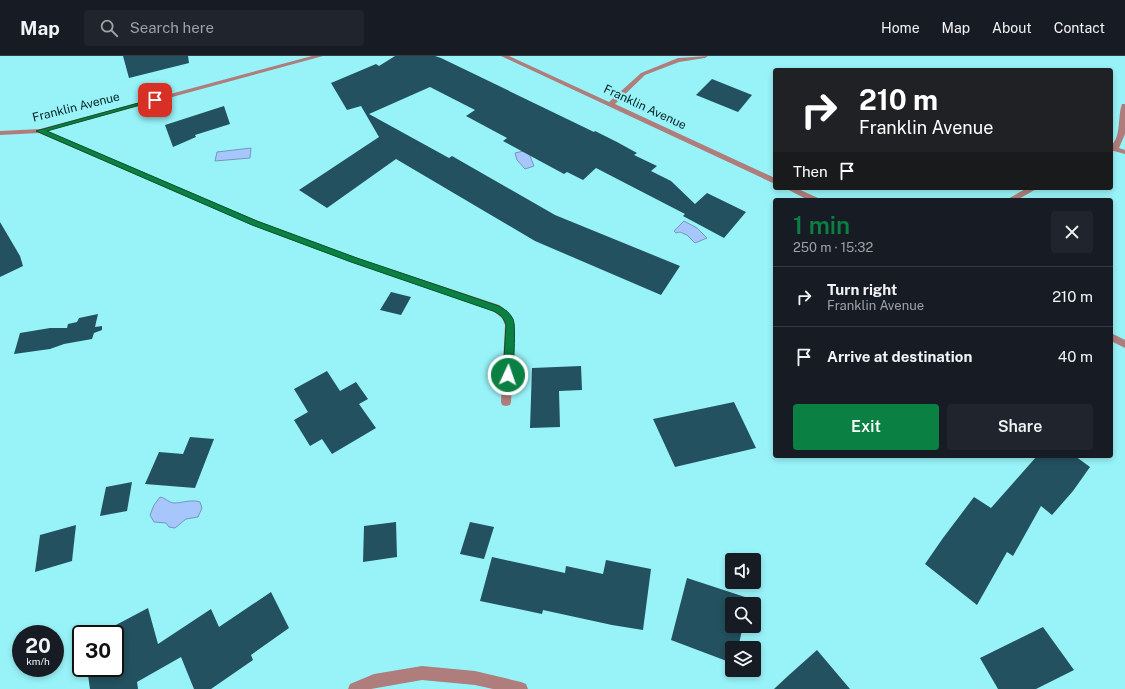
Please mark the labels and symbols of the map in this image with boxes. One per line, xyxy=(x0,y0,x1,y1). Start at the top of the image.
street label: Franklin Avenue xyxy=(601,82,689,132)
pin xyxy=(138,83,172,117)
street label: Franklin Avenue xyxy=(31,89,121,125)
position arrow xyxy=(487,354,529,396)
speed limit sign: 30 xyxy=(72,625,124,677)

